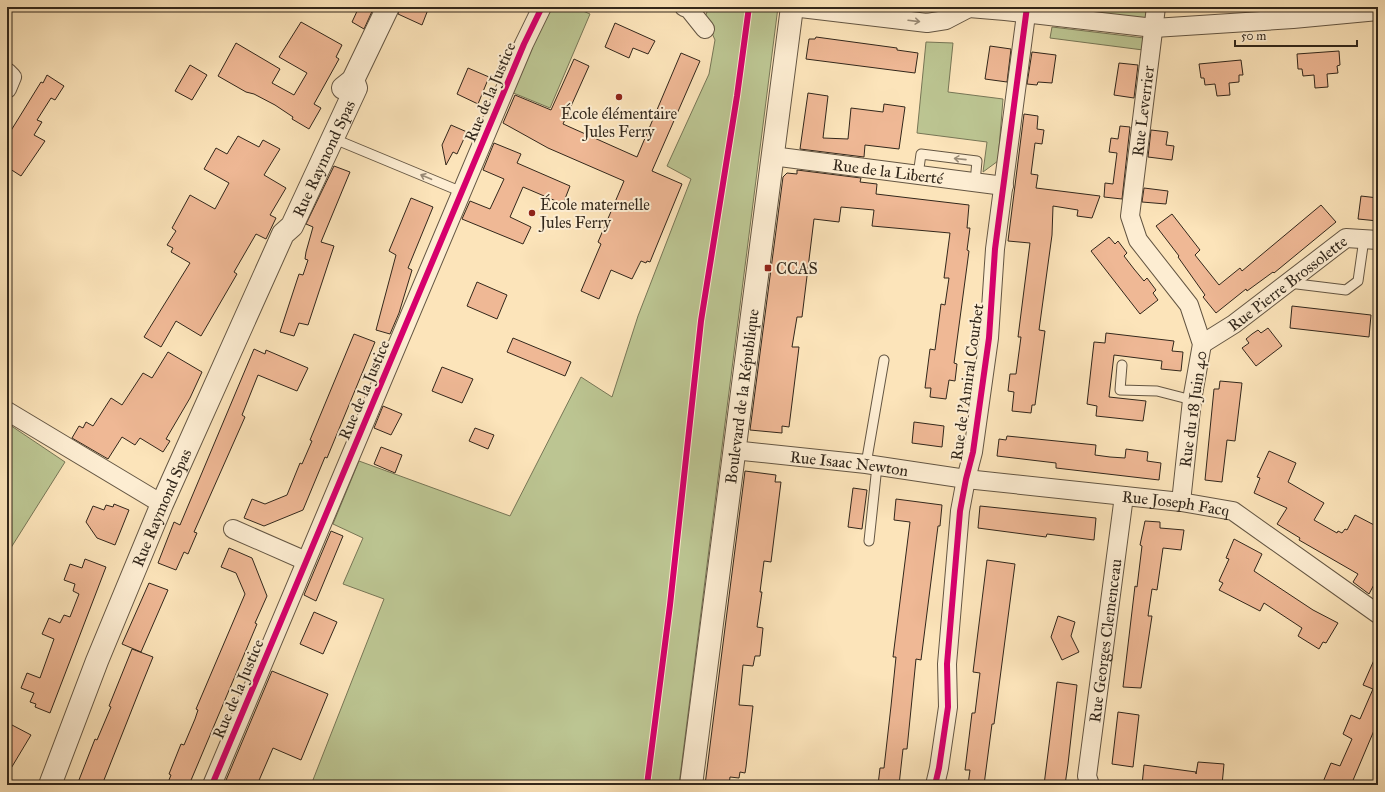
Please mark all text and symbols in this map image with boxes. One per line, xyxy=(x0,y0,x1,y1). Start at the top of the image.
one-way arrow xyxy=(907,18,920,25)
scale bar xyxy=(1235,22,1357,48)
text: 50 m xyxy=(1241,29,1266,43)
street label: Rue de la Justice xyxy=(460,39,521,145)
street label: Rue Leverrier xyxy=(1128,65,1158,157)
marker: École élémentaire Jules Ferry xyxy=(614,92,624,102)
street label: Rue Raymond Spas xyxy=(288,97,359,220)
place label: École élémentaire Jules Ferry xyxy=(561,102,678,142)
street label: Rue de la Liberté xyxy=(832,154,945,188)
one-way arrow xyxy=(954,155,967,163)
one-way arrow xyxy=(420,173,432,180)
place label: École maternelle Jules Ferry xyxy=(538,193,650,233)
marker: École maternelle Jules Ferry xyxy=(527,208,537,218)
street label: Rue Pierre Brossolette xyxy=(1224,231,1351,335)
place label: CCAS xyxy=(776,259,818,278)
marker: CCAS xyxy=(763,263,773,273)
street label: Rue de l'Amiral Courbet xyxy=(947,302,987,462)
street label: Boulevard de la République xyxy=(721,307,762,485)
street label: Rue de la Justice xyxy=(334,337,395,443)
street label: Rue du 18 Juin 40 xyxy=(1175,350,1212,469)
street label: Rue Raymond Spas xyxy=(128,445,195,569)
street label: Rue Isaac Newton xyxy=(789,447,910,480)
street label: Rue Joseph Facq xyxy=(1121,486,1231,521)
street label: Rue Georges Clemenceau xyxy=(1085,557,1125,724)
street label: Rue de la Justice xyxy=(208,636,269,742)

